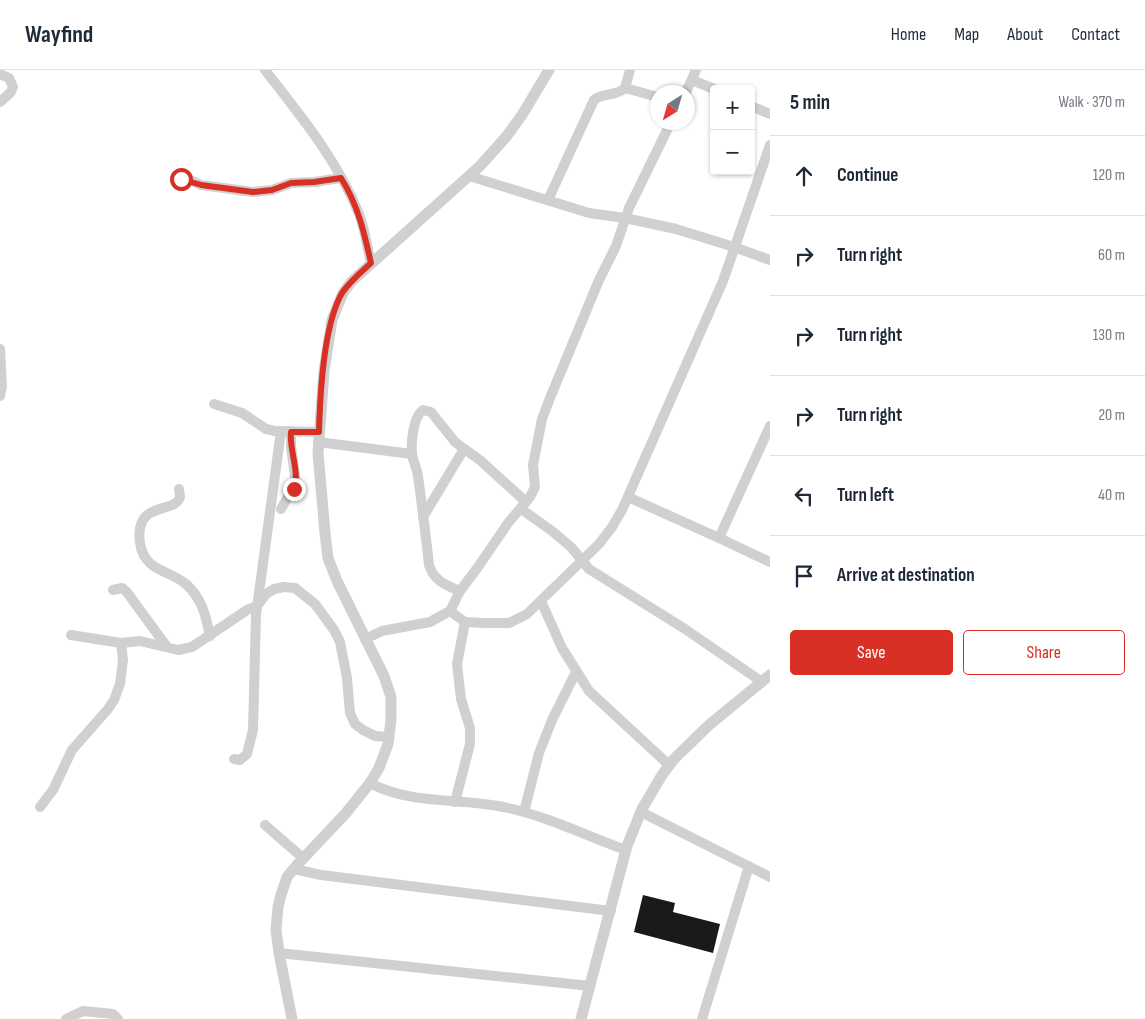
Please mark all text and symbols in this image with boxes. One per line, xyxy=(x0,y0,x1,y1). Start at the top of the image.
text: Wayfind xyxy=(25,20,93,49)
text: Home xyxy=(891,24,926,45)
text: Map xyxy=(954,24,979,45)
text: About xyxy=(1007,24,1043,45)
text: Contact xyxy=(1071,24,1120,45)
north arrow xyxy=(650,85,695,130)
map controls xyxy=(710,85,755,175)
button: + xyxy=(710,85,755,130)
text: 5 min xyxy=(790,90,830,115)
text: Walk · 370 m xyxy=(1058,93,1125,112)
button: − xyxy=(710,130,755,175)
icon: ahead xyxy=(790,162,818,190)
text: Continue xyxy=(837,164,898,187)
text: 120 m xyxy=(1093,166,1125,185)
route start xyxy=(170,168,193,191)
icon: right xyxy=(790,242,818,270)
text: Turn right xyxy=(837,244,902,267)
text: 60 m xyxy=(1098,246,1125,265)
icon: right xyxy=(790,322,818,350)
text: Turn right xyxy=(837,324,902,347)
text: 130 m xyxy=(1093,326,1125,345)
icon: right xyxy=(790,402,818,430)
text: Turn right xyxy=(837,404,902,427)
text: 20 m xyxy=(1098,406,1125,425)
route end xyxy=(283,478,306,501)
icon: left xyxy=(790,482,818,510)
text: Turn left xyxy=(837,484,894,507)
text: 40 m xyxy=(1098,486,1125,505)
icon: arrive xyxy=(790,562,818,590)
text: Arrive at destination xyxy=(837,564,975,587)
button: Save xyxy=(790,630,953,675)
button: Share xyxy=(963,630,1125,675)

